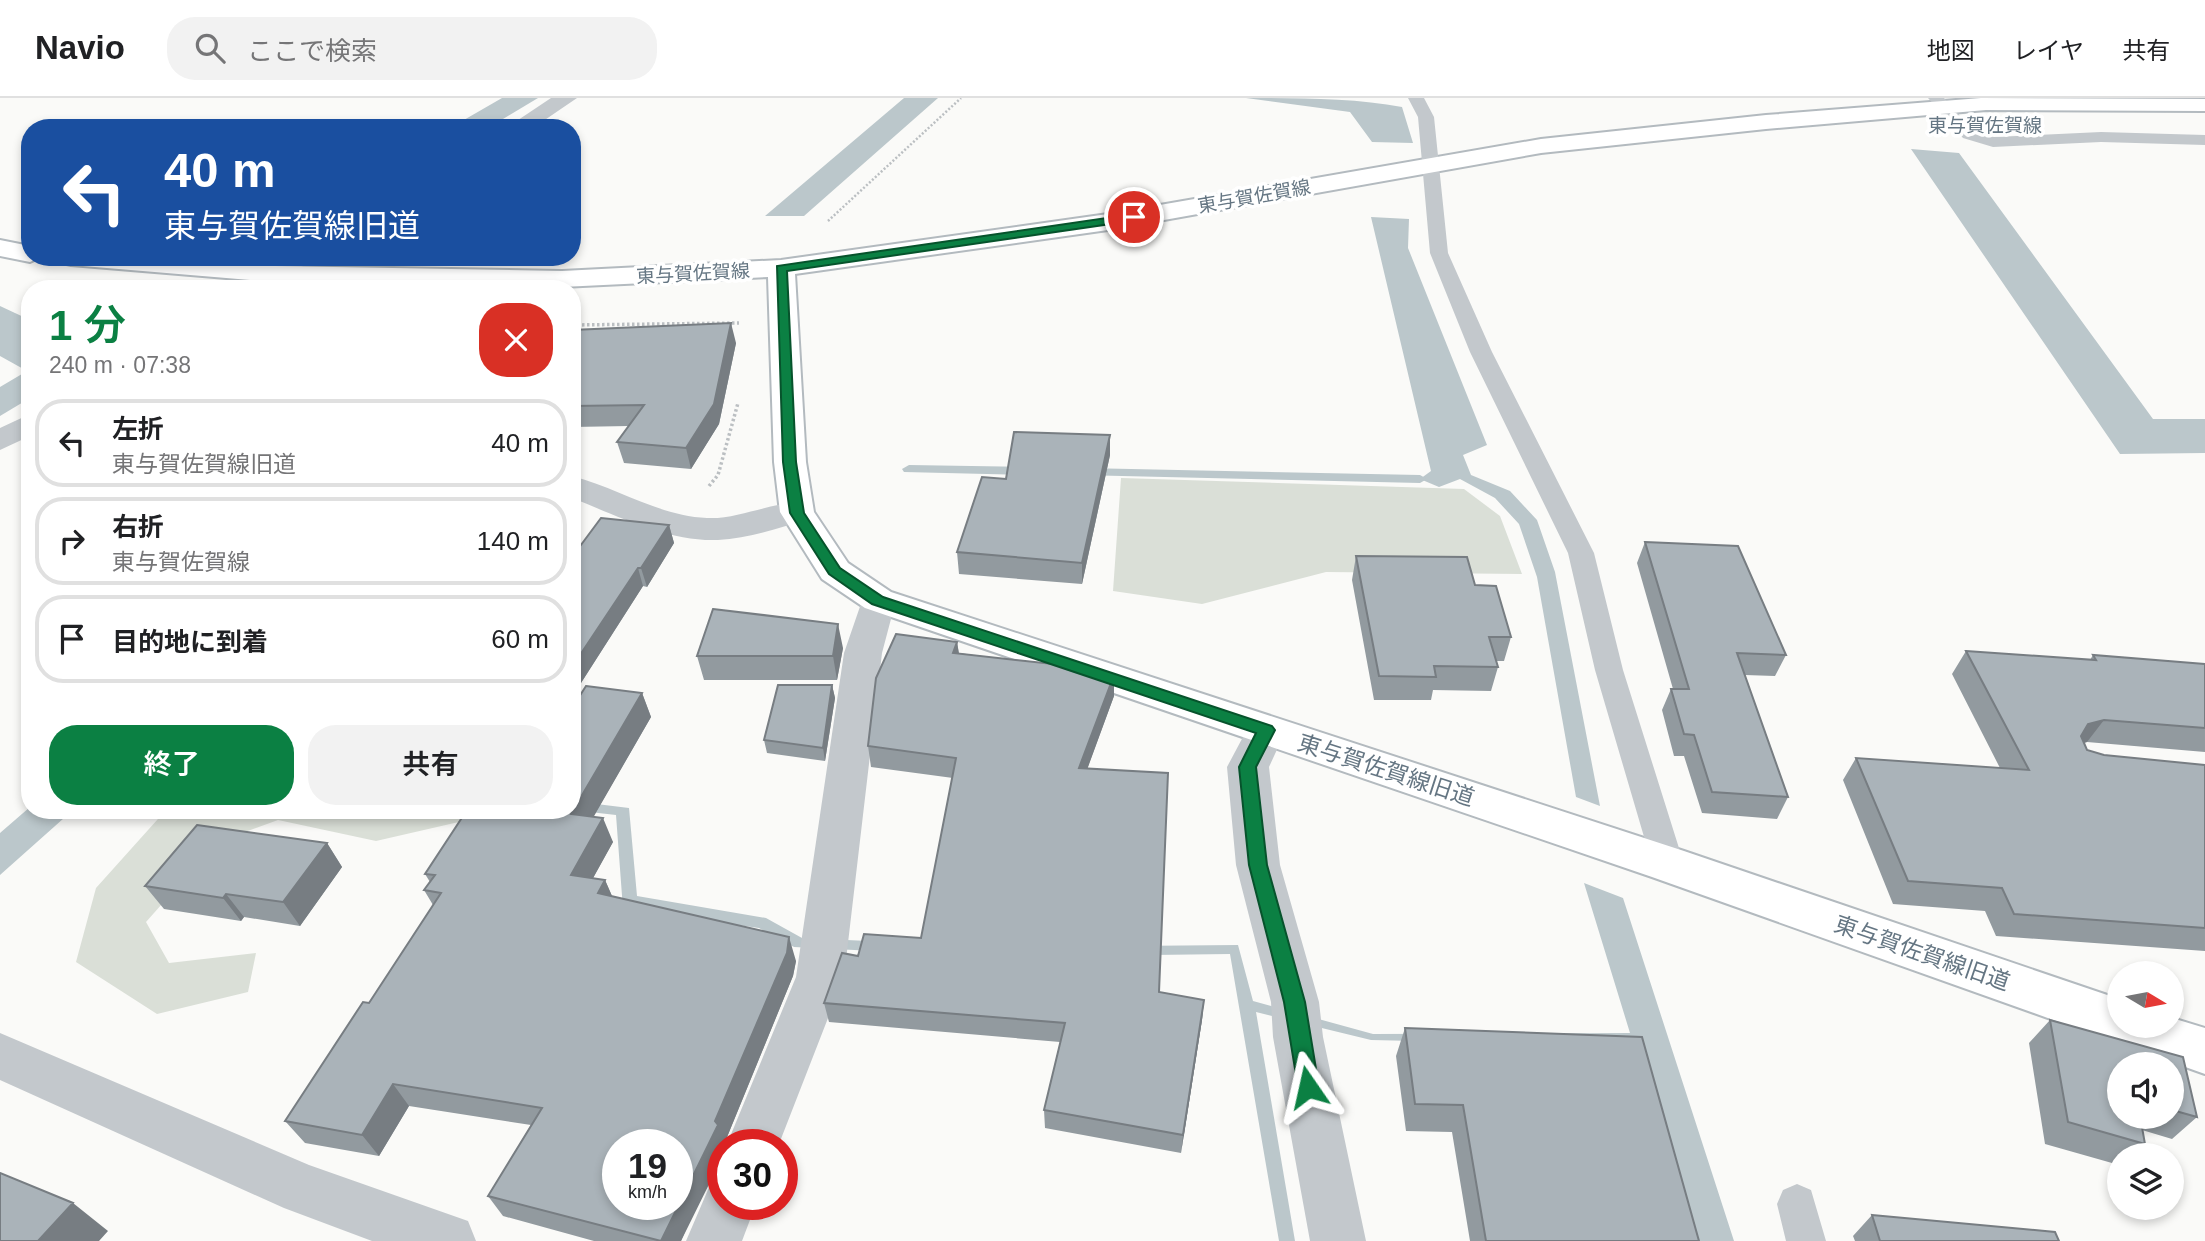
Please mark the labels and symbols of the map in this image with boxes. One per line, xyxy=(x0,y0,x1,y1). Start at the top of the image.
street label: 東与賀佐賀線 xyxy=(1928,115,2042,136)
street label: 東与賀佐賀線 xyxy=(1196,176,1312,217)
pin xyxy=(1104,187,1164,247)
street label: 東与賀佐賀線 xyxy=(636,260,751,287)
street label: 東与賀佐賀線旧道 xyxy=(1294,729,1478,811)
street label: 東与賀佐賀線旧道 xyxy=(1831,911,2013,995)
north arrow xyxy=(2107,961,2184,1038)
position arrow xyxy=(1271,1050,1345,1124)
speed limit sign: 30 xyxy=(707,1129,798,1220)

